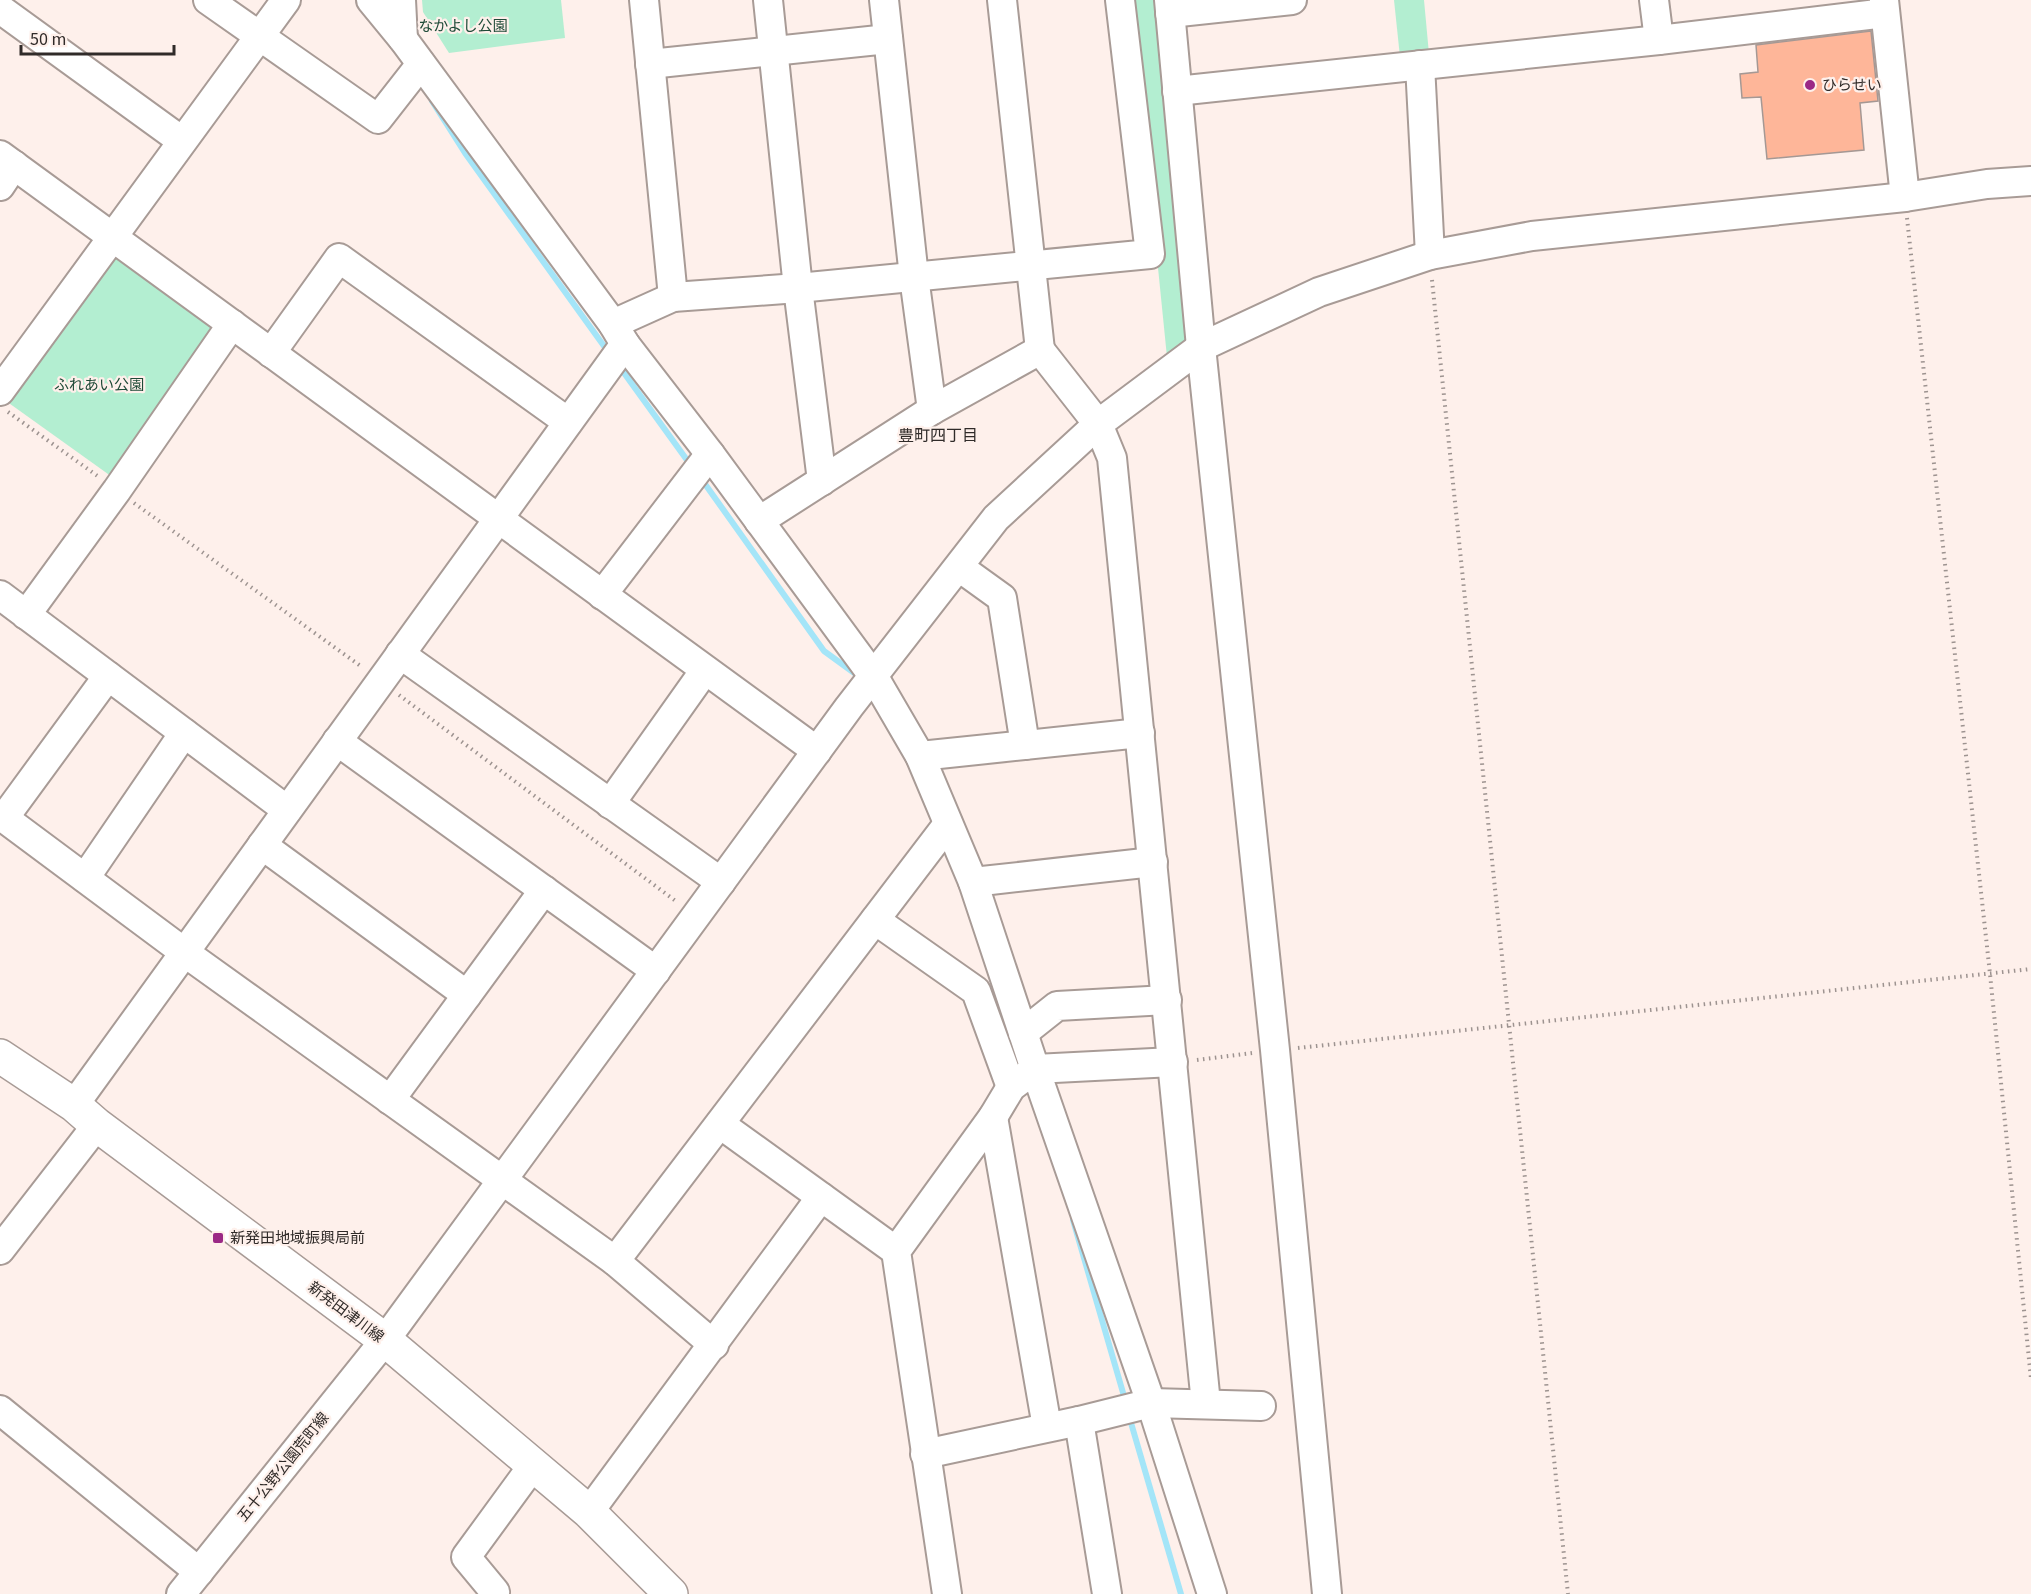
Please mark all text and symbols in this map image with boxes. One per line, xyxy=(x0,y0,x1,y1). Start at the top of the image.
park label: なかよし公園 xyxy=(418,16,508,37)
scale bar xyxy=(21,18,174,56)
text: 50 m xyxy=(30,27,66,52)
place label: ひらせい xyxy=(1822,75,1882,96)
marker: ひらせい xyxy=(1803,78,1817,92)
park label: ふれあい公園 xyxy=(54,375,144,396)
district label: 豊町四丁目 xyxy=(898,425,978,447)
place label: 新発田地域振興局前 xyxy=(230,1228,365,1249)
marker: 新発田地域振興局前 xyxy=(211,1231,225,1245)
street label: 新発田津川線 xyxy=(303,1277,388,1348)
street label: 五十公野公園荒町線 xyxy=(233,1408,334,1526)

